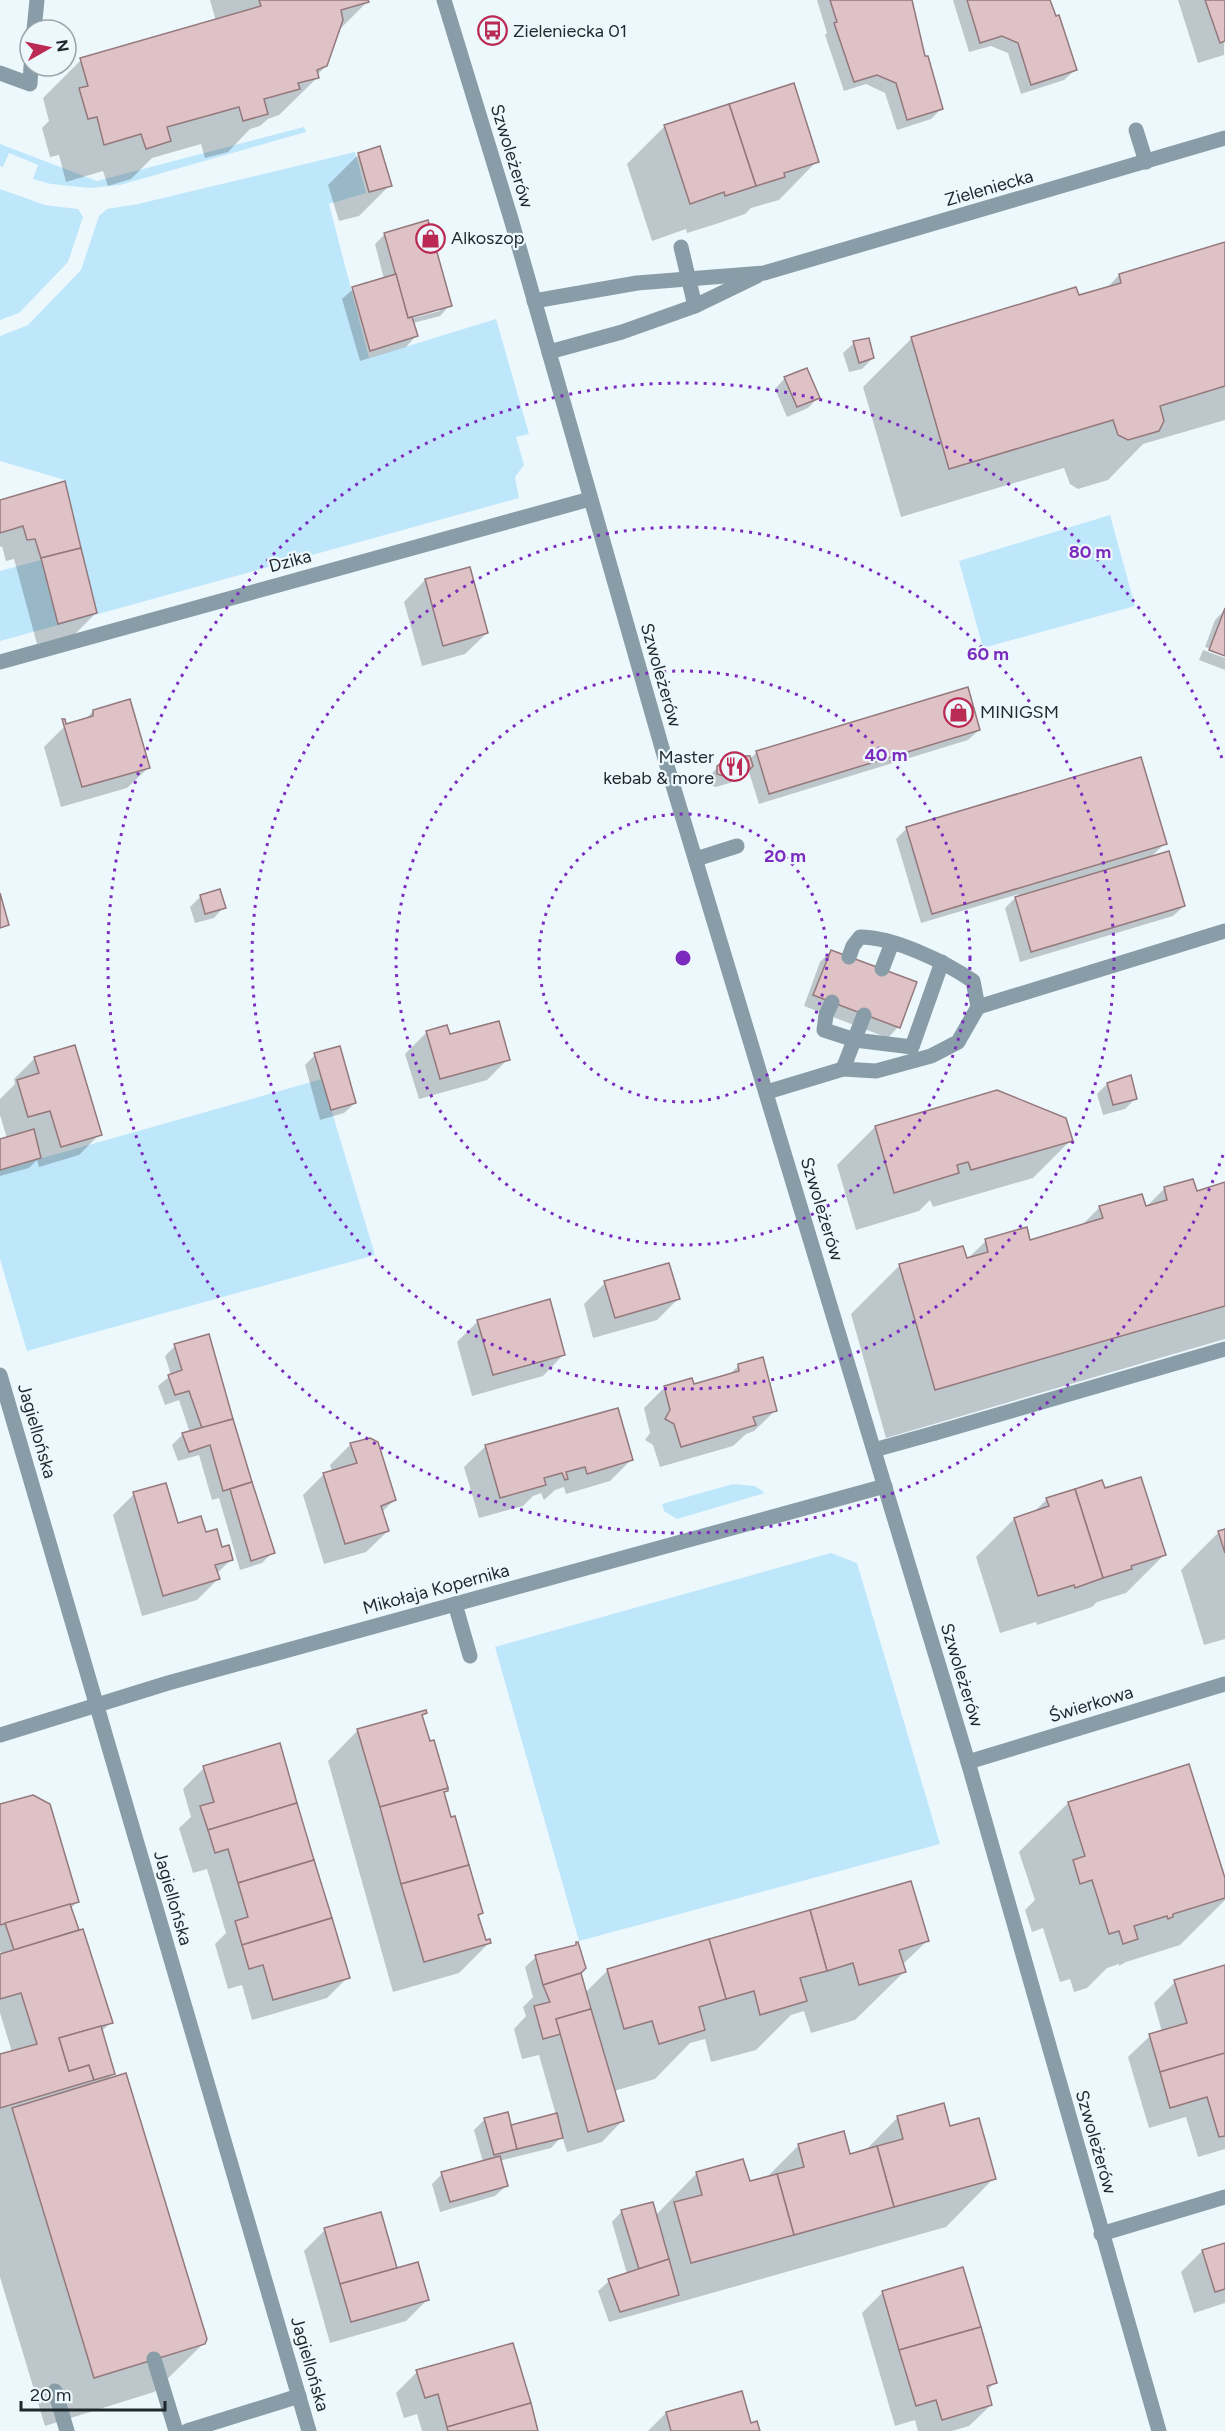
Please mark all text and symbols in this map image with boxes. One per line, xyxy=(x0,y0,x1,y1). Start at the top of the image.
bus stop icon: Zieleniecka 01 xyxy=(476,15,508,47)
north arrow xyxy=(18,18,78,78)
place label: Zieleniecka 01 xyxy=(513,20,627,42)
text: N xyxy=(52,38,73,53)
street label: Szwoleżerów xyxy=(486,102,538,210)
street label: Zieleniecka xyxy=(942,165,1036,211)
shop icon: Alkoszop xyxy=(414,222,446,254)
place label: Alkoszop xyxy=(451,227,524,249)
text: 80 m xyxy=(1069,541,1111,563)
street label: Dzika xyxy=(266,545,314,577)
street label: Szwoleżerów xyxy=(636,620,686,730)
text: 60 m xyxy=(967,643,1009,665)
shop icon: MINIGSM xyxy=(943,696,975,728)
place label: MINIGSM xyxy=(980,701,1059,723)
text: 40 m xyxy=(864,744,908,766)
place label: Master kebab & more xyxy=(603,746,714,789)
restaurant icon: Master kebab & more xyxy=(719,751,751,783)
text: 20 m xyxy=(764,845,806,867)
centre of rings xyxy=(673,948,693,968)
street label: Szwoleżerów xyxy=(796,1155,848,1263)
street label: Jagiellońska xyxy=(13,1381,61,1481)
street label: Mikołaja Kopernika xyxy=(360,1559,512,1619)
street label: Szwoleżerów xyxy=(936,1621,988,1729)
street label: Świerkowa xyxy=(1046,1681,1136,1727)
street label: Jagiellońska xyxy=(149,1848,197,1948)
street label: Szwoleżerów xyxy=(1071,2087,1121,2197)
street label: Jagiellońska xyxy=(286,2314,334,2414)
scale bar xyxy=(21,2374,165,2412)
text: 20 m xyxy=(30,2384,71,2406)

